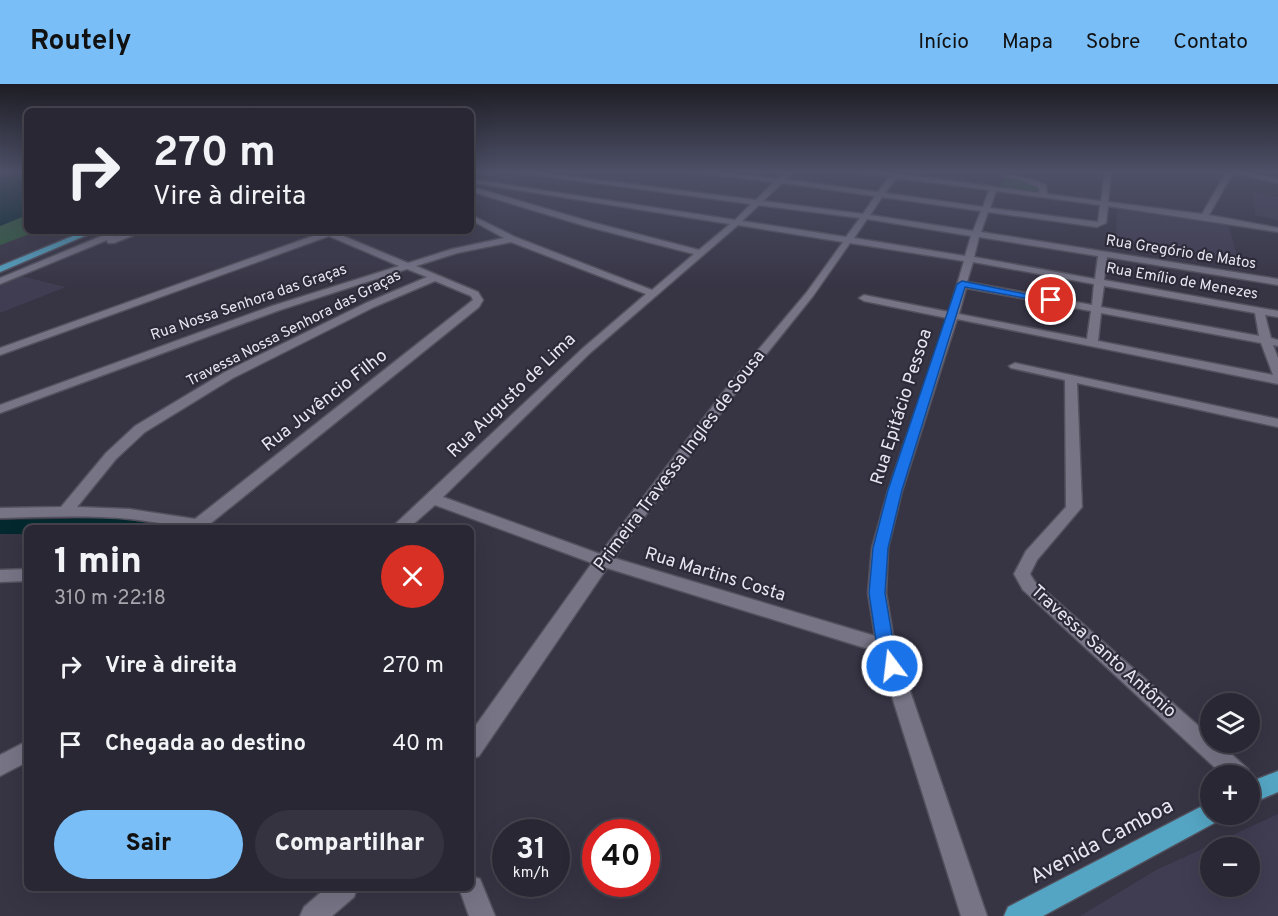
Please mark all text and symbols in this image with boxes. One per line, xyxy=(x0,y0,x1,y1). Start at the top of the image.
text: Routely xyxy=(30,24,131,60)
text: Início xyxy=(918,29,969,56)
text: Mapa xyxy=(1002,29,1053,56)
text: Sobre xyxy=(1086,29,1140,56)
text: Contato xyxy=(1173,29,1248,56)
text: 270 m xyxy=(153,128,276,181)
icon: right xyxy=(54,132,132,210)
text: Vire à direita xyxy=(153,180,306,214)
street label: Rua Gregório de Matos xyxy=(1104,232,1258,274)
street label: Rua Emílio de Menezes xyxy=(1104,259,1260,305)
street label: Rua Nossa Senhora das Graças xyxy=(148,260,350,346)
street label: Travessa Nossa Senhora das Graças xyxy=(184,266,404,392)
pin xyxy=(1025,274,1076,325)
icon: arrive xyxy=(1034,283,1067,316)
street label: Rua Epitácio Pessoa xyxy=(866,326,938,488)
street label: Rua Augusto de Lima xyxy=(443,329,581,463)
street label: Rua Juvêncio Filho xyxy=(258,345,392,457)
street label: Primeira Travessa Ingles de Sousa xyxy=(589,346,771,576)
text: 1 min xyxy=(54,540,142,586)
street label: Rua Martins Costa xyxy=(642,543,788,607)
button: close xyxy=(381,545,444,608)
street label: Travessa Santo Antônio xyxy=(1025,580,1181,724)
text: 310 m · 22:18 xyxy=(54,586,166,612)
position arrow xyxy=(860,634,924,698)
icon: right xyxy=(54,650,87,683)
text: Vire à direita xyxy=(105,653,237,680)
text: 270 m xyxy=(382,653,444,680)
map controls xyxy=(1200,693,1260,897)
button: layers xyxy=(1200,693,1260,753)
icon: arrive xyxy=(54,728,87,761)
text: Chegada ao destino xyxy=(105,731,306,758)
text: 40 m xyxy=(392,731,444,758)
button: + xyxy=(1200,765,1260,825)
street label: Avenida Camboa xyxy=(1026,793,1178,891)
button: Sair xyxy=(54,810,243,879)
button: Compartilhar xyxy=(255,810,444,879)
speed limit sign: 40 xyxy=(582,819,660,897)
text: 31 xyxy=(516,832,546,869)
button: − xyxy=(1200,837,1260,897)
text: km/h xyxy=(513,864,549,883)

